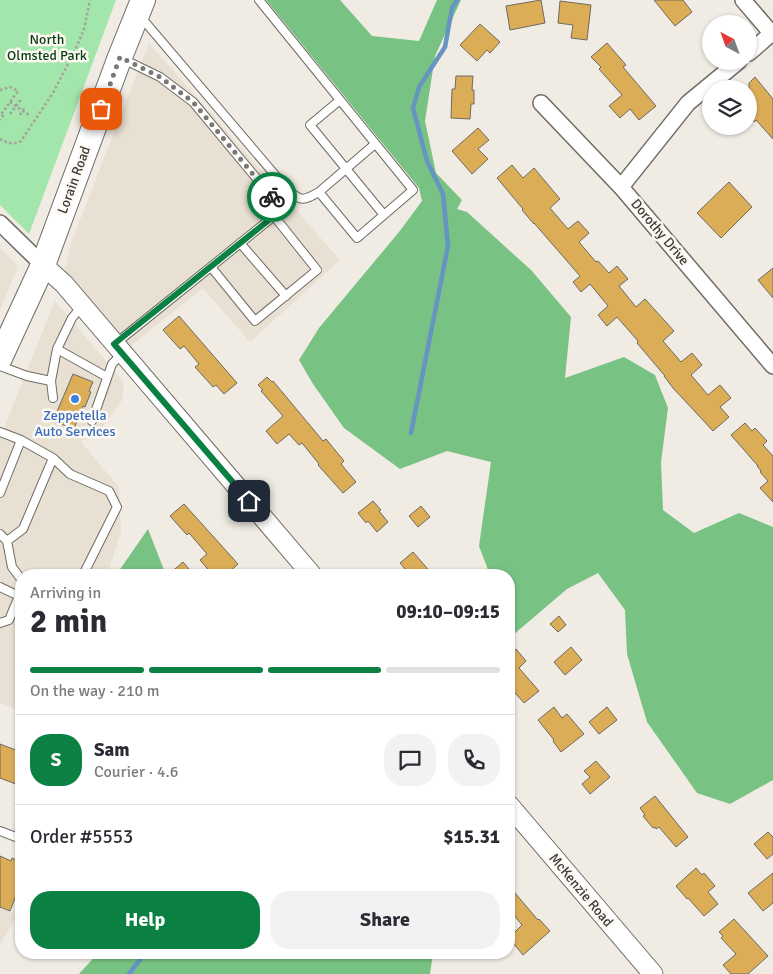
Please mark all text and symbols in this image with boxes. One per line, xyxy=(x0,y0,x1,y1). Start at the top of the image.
north arrow xyxy=(702,15,758,70)
map controls xyxy=(702,15,757,135)
park label: North Olmsted Park xyxy=(7,31,87,64)
button: layers xyxy=(702,80,757,135)
pin xyxy=(80,88,122,130)
icon: bag xyxy=(87,95,115,123)
street label: Lorain Road xyxy=(54,144,94,216)
courier xyxy=(247,172,297,222)
icon: bike xyxy=(258,183,286,211)
street label: Dorothy Drive xyxy=(627,195,693,269)
marker: Zeppetella Auto Services xyxy=(69,393,81,405)
place label: Zeppetella Auto Services xyxy=(34,407,116,440)
pin xyxy=(228,480,270,522)
icon: home xyxy=(235,487,263,515)
text: Arriving in xyxy=(30,583,101,603)
text: 09:10–09:15 xyxy=(396,600,500,624)
text: 2 min xyxy=(30,602,107,641)
text: On the way · 210 m xyxy=(30,681,160,701)
button: chat xyxy=(384,734,436,786)
button: phone xyxy=(448,734,500,786)
text: Sam xyxy=(94,738,130,762)
text: S xyxy=(51,748,61,772)
text: Courier · 4.6 xyxy=(94,762,178,782)
text: Order #5553 xyxy=(30,825,133,849)
text: $15.31 xyxy=(443,825,500,849)
street label: McKenzie Road xyxy=(545,850,617,930)
button: Help xyxy=(30,891,260,949)
button: Share xyxy=(270,891,500,949)

